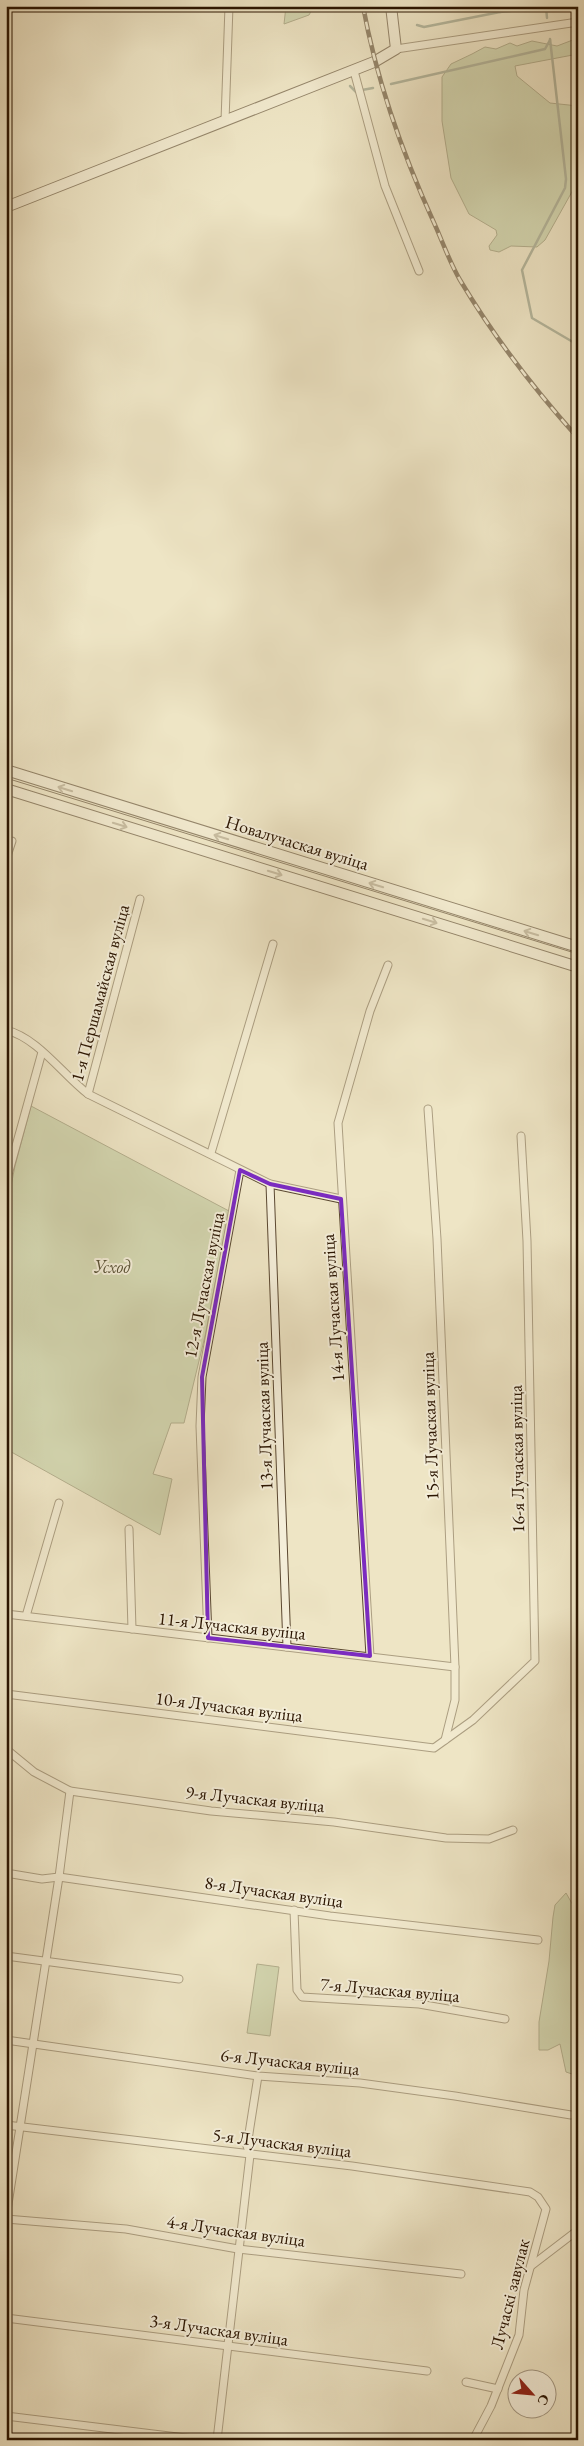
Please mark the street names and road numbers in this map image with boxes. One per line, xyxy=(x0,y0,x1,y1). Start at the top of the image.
street label: Новалучаская вуліца xyxy=(223,810,372,875)
street label: 1-я Першамайская вуліца xyxy=(65,901,134,1084)
street label: 12-я Лучаская вуліца xyxy=(178,1209,229,1360)
street label: 14-я Лучаская вуліца xyxy=(316,1232,349,1383)
street label: 13-я Лучаская вуліца xyxy=(249,1341,278,1491)
street label: 15-я Лучаская вуліца xyxy=(415,1351,444,1501)
street label: 16-я Лучаская вуліца xyxy=(504,1384,529,1533)
street label: 11-я Лучаская вуліца xyxy=(157,1606,308,1645)
street label: 10-я Лучаская вуліца xyxy=(154,1686,305,1727)
street label: 9-я Лучаская вуліца xyxy=(184,1780,327,1817)
street label: 8-я Лучаская вуліца xyxy=(203,1870,346,1913)
street label: 7-я Лучаская вуліца xyxy=(319,1972,461,2007)
street label: 6-я Лучаская вуліца xyxy=(219,2043,362,2080)
street label: 5-я Лучаская вуліца xyxy=(211,2123,354,2163)
street label: 4-я Лучаская вуліца xyxy=(165,2209,308,2252)
street label: Лучаскі завулак xyxy=(485,2236,534,2351)
street label: 3-я Лучаская вуліца xyxy=(148,2308,291,2351)

